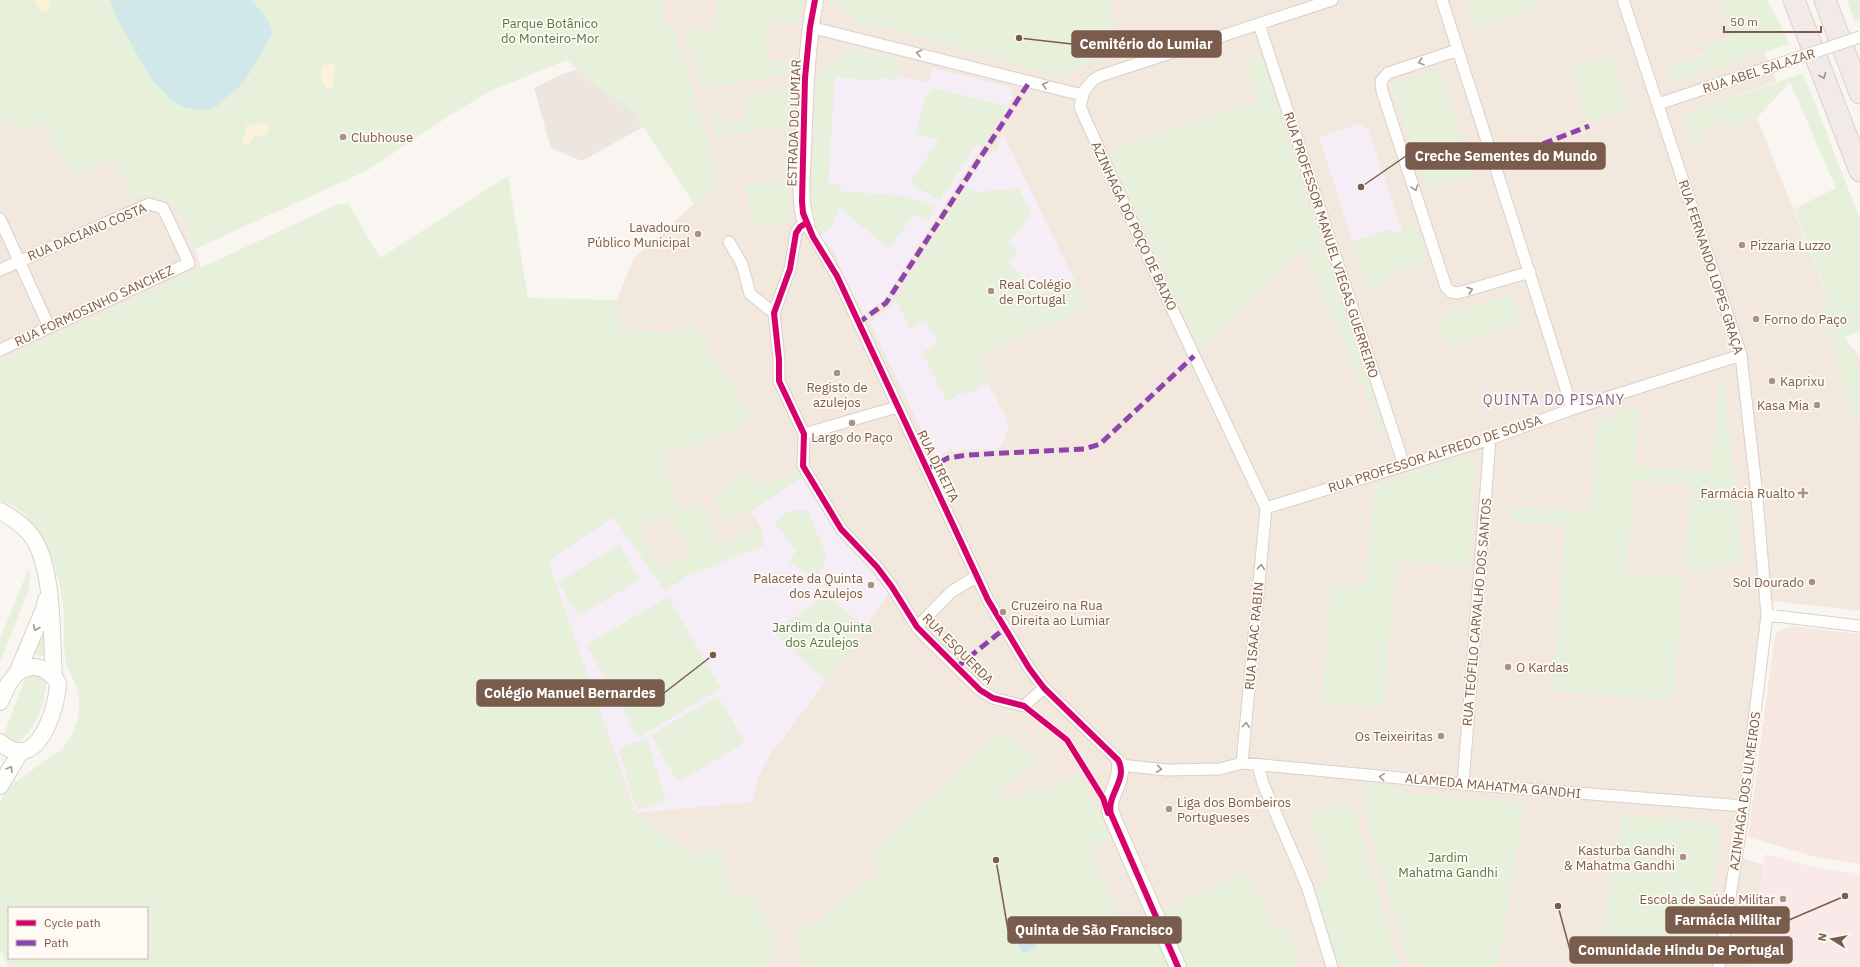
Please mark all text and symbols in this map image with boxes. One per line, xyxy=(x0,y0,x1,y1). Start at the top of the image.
scale bar xyxy=(1724,8,1821,34)
text: 50 m xyxy=(1730,14,1758,29)
park label: Parque Botânico do Monteiro-Mor xyxy=(501,15,599,47)
callout: Cemitério do Lumiar xyxy=(1072,31,1221,57)
text: Cemitério do Lumiar xyxy=(1079,35,1213,53)
street label: RUA ABEL SALAZAR xyxy=(1701,45,1817,97)
one-way arrow xyxy=(915,49,922,58)
one-way arrow xyxy=(1417,58,1424,66)
street label: ESTRADA DO LUMIAR xyxy=(783,59,805,187)
one-way arrow xyxy=(1818,72,1826,79)
one-way arrow xyxy=(1041,81,1048,90)
street label: RUA PROFESSOR MANUEL VIEGAS GUERREIRO xyxy=(1280,110,1382,380)
place label: Clubhouse xyxy=(351,129,413,146)
marker: Clubhouse xyxy=(338,132,348,142)
street label: AZINHAGA DO POÇO DE BAIXO xyxy=(1087,139,1181,313)
callout: Creche Sementes do Mundo xyxy=(1406,143,1605,169)
text: Creche Sementes do Mundo xyxy=(1415,147,1597,165)
street label: RUA FERNANDO LOPES GRAÇA xyxy=(1675,178,1747,357)
one-way arrow xyxy=(1410,185,1419,192)
street label: RUA DACIANO COSTA xyxy=(25,199,150,265)
place label: Lavadouro Público Municipal xyxy=(587,219,690,251)
marker: Lavadouro Público Municipal xyxy=(693,229,703,239)
place label: Pizzaria Luzzo xyxy=(1750,237,1831,254)
marker: Pizzaria Luzzo xyxy=(1737,240,1747,250)
street label: RUA FORMOSINHO SANCHEZ xyxy=(12,261,177,350)
place label: Real Colégio de Portugal xyxy=(999,276,1071,308)
marker: Real Colégio de Portugal xyxy=(986,286,996,296)
one-way arrow xyxy=(1466,286,1473,295)
place label: Forno do Paço xyxy=(1764,311,1847,328)
marker: Forno do Paço xyxy=(1751,314,1761,324)
marker: Registo de azulejos xyxy=(832,368,842,378)
place label: Kaprixu xyxy=(1780,373,1825,390)
marker: Kaprixu xyxy=(1767,376,1777,386)
place label: Registo de azulejos xyxy=(806,379,868,411)
district label: QUINTA DO PISANY xyxy=(1483,391,1625,409)
place label: Kasa Mia xyxy=(1757,397,1809,414)
marker: Kasa Mia xyxy=(1812,400,1822,410)
street label: RUA PROFESSOR ALFREDO DE SOUSA xyxy=(1326,411,1545,497)
marker: Largo do Paço xyxy=(847,418,857,428)
street label: RUA DIREITA xyxy=(913,427,963,505)
place label: Largo do Paço xyxy=(811,429,893,446)
place label: Farmácia Rualto xyxy=(1701,485,1795,502)
marker: Farmácia Rualto xyxy=(1798,488,1808,498)
street label: RUA TEÓFILO CARVALHO DOS SANTOS xyxy=(1459,497,1495,727)
one-way arrow xyxy=(1256,564,1265,570)
place label: Palacete da Quinta dos Azulejos xyxy=(753,570,863,602)
place label: Sol Dourado xyxy=(1733,574,1804,591)
marker: Sol Dourado xyxy=(1807,577,1817,587)
marker: Palacete da Quinta dos Azulejos xyxy=(866,580,876,590)
street label: RUA ISAAC RABIN xyxy=(1241,581,1267,691)
place label: Cruzeiro na Rua Direita ao Lumiar xyxy=(1011,597,1110,629)
marker: Cruzeiro na Rua Direita ao Lumiar xyxy=(998,607,1008,617)
street label: RUA ESQUERDA xyxy=(919,610,998,689)
park label: Jardim da Quinta dos Azulejos xyxy=(772,619,872,651)
one-way arrow xyxy=(33,624,41,631)
place label: O Kardas xyxy=(1516,659,1569,676)
marker: O Kardas xyxy=(1503,662,1513,672)
callout: Colégio Manuel Bernardes xyxy=(477,680,664,706)
text: Colégio Manuel Bernardes xyxy=(484,684,656,702)
street label: AZINHAGA DOS ULMEIROS xyxy=(1725,711,1765,871)
one-way arrow xyxy=(1241,722,1250,728)
place label: Os Teixeiritas xyxy=(1355,728,1433,745)
marker: Os Teixeiritas xyxy=(1436,731,1446,741)
one-way arrow xyxy=(1156,764,1162,773)
one-way arrow xyxy=(6,766,13,773)
street label: ALAMEDA MAHATMA GANDHI xyxy=(1405,770,1581,802)
one-way arrow xyxy=(1379,772,1385,781)
place label: Liga dos Bombeiros Portugueses xyxy=(1177,794,1291,826)
marker: Liga dos Bombeiros Portugueses xyxy=(1164,804,1174,814)
place label: Kasturba Gandhi & Mahatma Gandhi xyxy=(1564,842,1675,874)
park label: Jardim Mahatma Gandhi xyxy=(1398,849,1498,881)
marker: Kasturba Gandhi & Mahatma Gandhi xyxy=(1678,852,1688,862)
place label: Escola de Saúde Militar xyxy=(1640,891,1775,908)
marker: Escola de Saúde Militar xyxy=(1778,894,1788,904)
legend xyxy=(8,907,148,959)
callout: Farmácia Militar xyxy=(1666,907,1789,933)
text: Farmácia Militar xyxy=(1675,911,1782,929)
text: Cycle path xyxy=(44,915,101,930)
callout: Quinta de São Francisco xyxy=(1008,917,1181,943)
north arrow xyxy=(1812,919,1852,959)
text: Quinta de São Francisco xyxy=(1015,921,1173,939)
text: N xyxy=(1815,932,1830,942)
text: Path xyxy=(44,935,69,950)
callout: Comunidade Hindu De Portugal xyxy=(1570,937,1792,963)
text: Comunidade Hindu De Portugal xyxy=(1578,941,1784,959)

